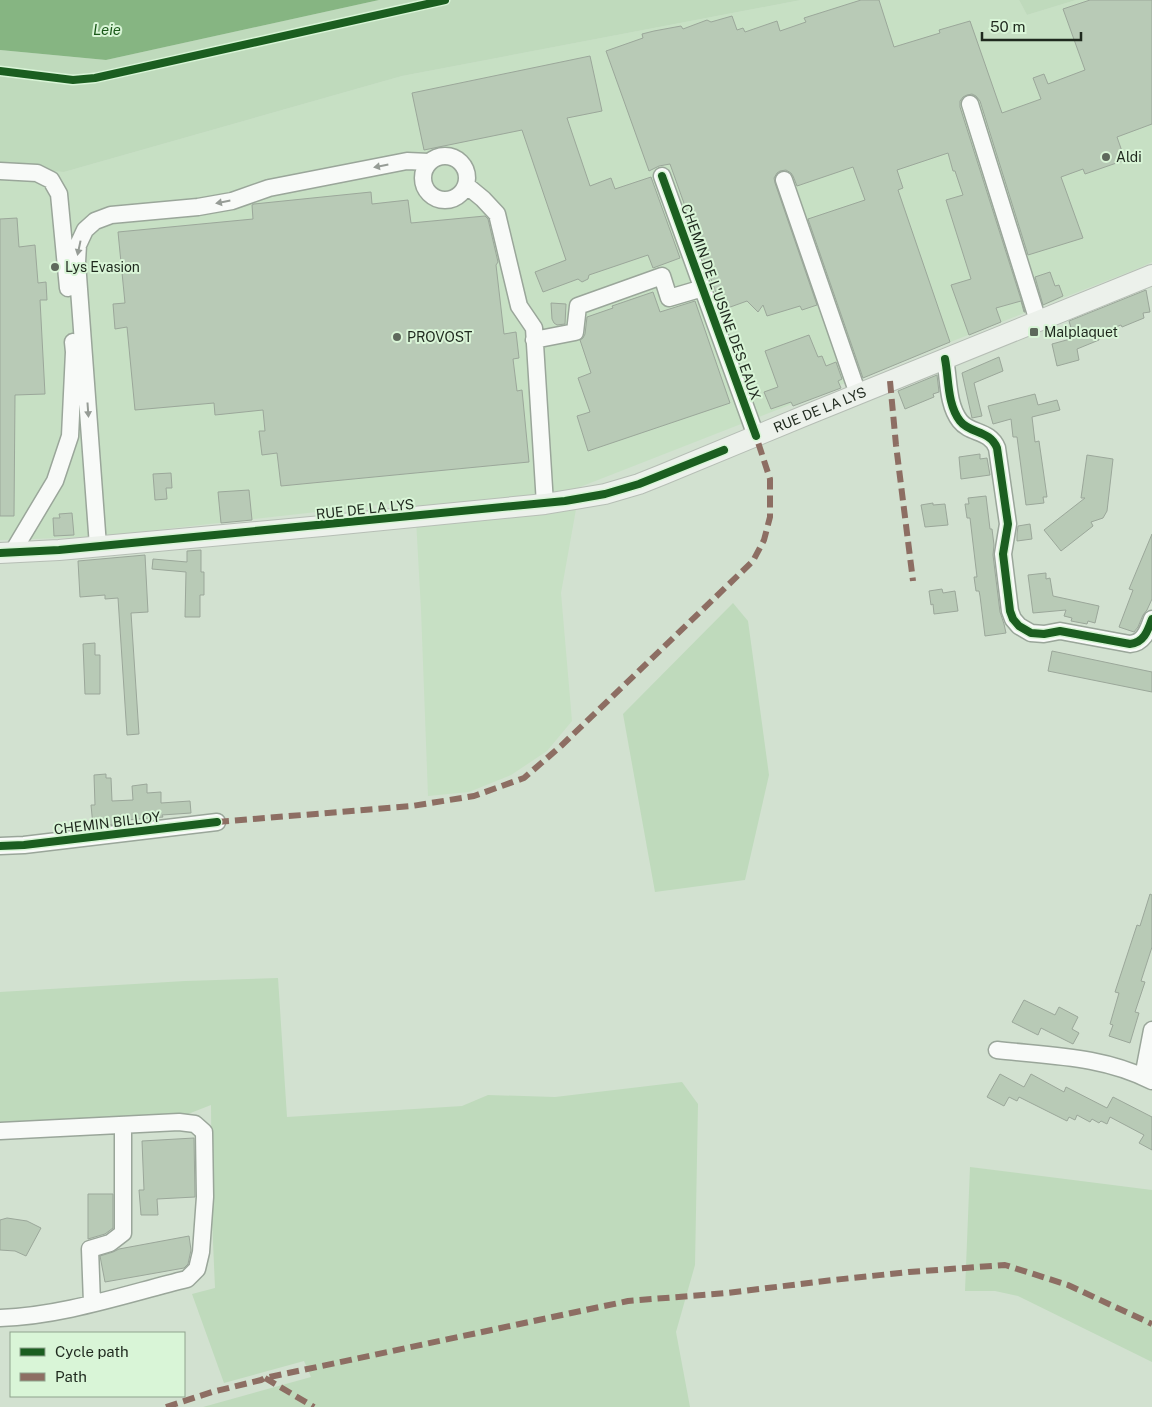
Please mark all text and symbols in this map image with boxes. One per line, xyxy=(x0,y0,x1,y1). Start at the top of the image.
scale bar xyxy=(982,10,1081,42)
text: 50 m xyxy=(990,18,1025,35)
water label: Leie xyxy=(93,21,121,38)
place label: Aldi xyxy=(1116,149,1142,165)
marker: Aldi xyxy=(1100,151,1112,163)
one-way arrow xyxy=(374,162,389,170)
one-way arrow xyxy=(215,199,231,207)
street label: CHEMIN DE L'USINE DES EAUX xyxy=(678,202,764,402)
one-way arrow xyxy=(75,241,83,256)
place label: Lys Evasion xyxy=(65,259,140,275)
marker: Lys Evasion xyxy=(49,261,61,273)
place label: Malplaquet xyxy=(1044,324,1118,340)
marker: Malplaquet xyxy=(1028,326,1040,338)
place label: PROVOST xyxy=(407,329,472,345)
marker: PROVOST xyxy=(391,331,403,343)
street label: RUE DE LA LYS xyxy=(771,384,869,436)
one-way arrow xyxy=(84,402,92,418)
street label: RUE DE LA LYS xyxy=(315,496,415,522)
street label: CHEMIN BILLOY xyxy=(53,808,162,837)
legend xyxy=(10,1332,185,1397)
text: Cycle path xyxy=(55,1343,129,1360)
text: Path xyxy=(55,1368,87,1385)

